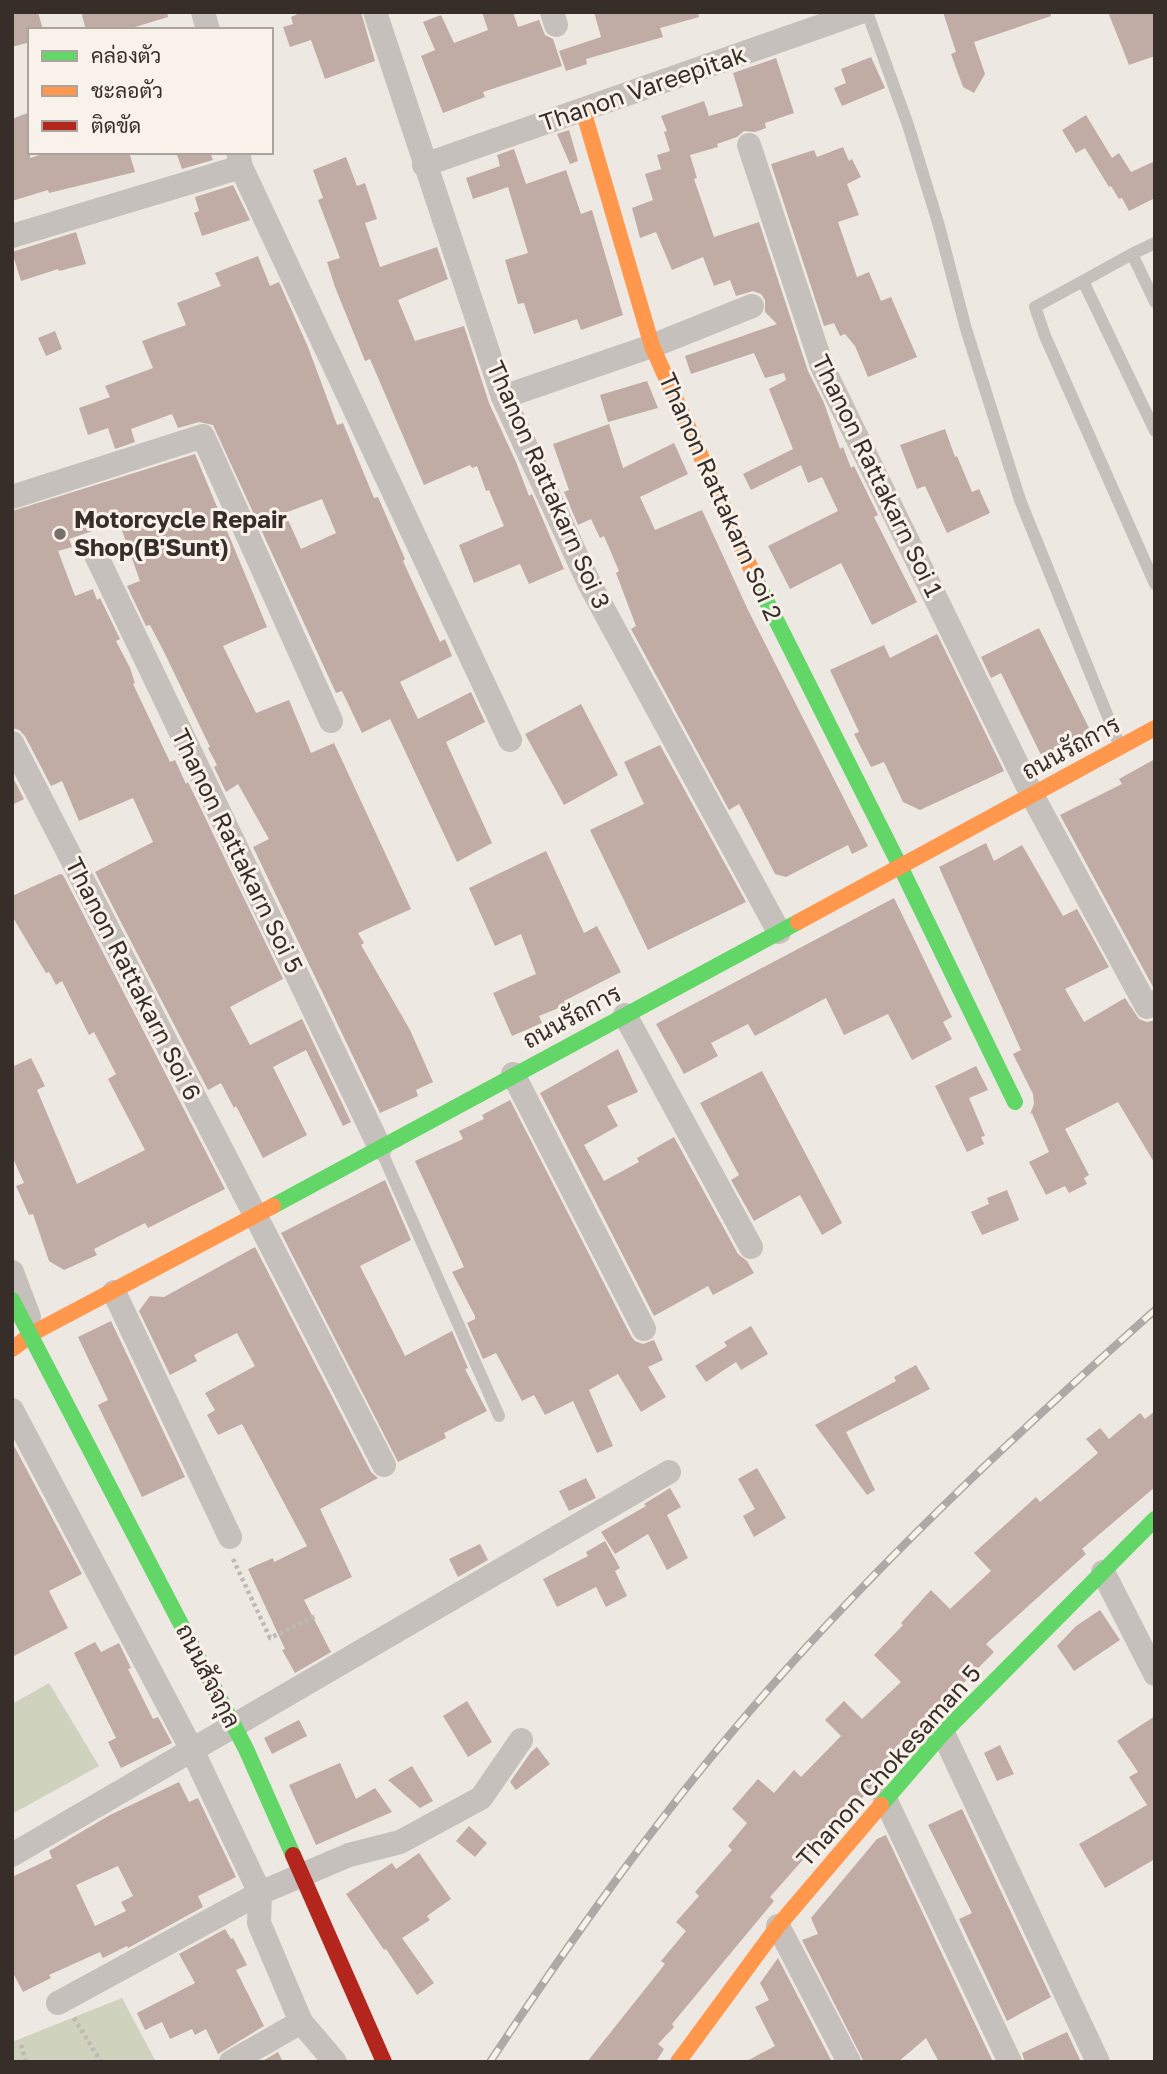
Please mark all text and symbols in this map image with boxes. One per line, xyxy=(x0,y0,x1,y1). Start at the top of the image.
legend xyxy=(28,28,273,154)
street label: Thanon Vareepitak xyxy=(536,39,749,136)
text: คล่องตัว xyxy=(91,42,161,68)
text: ชะลอตัว xyxy=(91,77,163,103)
text: ติดขัด xyxy=(91,112,141,138)
street label: Thanon Rattakarn Soi 1 xyxy=(807,350,950,601)
street label: Thanon Rattakarn Soi 3 xyxy=(482,356,617,613)
street label: Thanon Rattakarn Soi 2 xyxy=(654,368,789,625)
place label: Motorcycle Repair Shop(B'Sunt) xyxy=(74,504,287,561)
marker: Motorcycle Repair Shop(B'Sunt) xyxy=(52,526,68,542)
street label: ถนนรัถการ xyxy=(1016,709,1124,785)
street label: Thanon Rattakarn Soi 5 xyxy=(167,723,310,977)
street label: Thanon Rattakarn Soi 6 xyxy=(60,852,208,1105)
street label: ถนนรัถการ xyxy=(517,978,625,1054)
street label: ถนนสัจจกุล xyxy=(168,1618,248,1734)
street label: Thanon Chokesaman 5 xyxy=(790,1658,986,1872)

